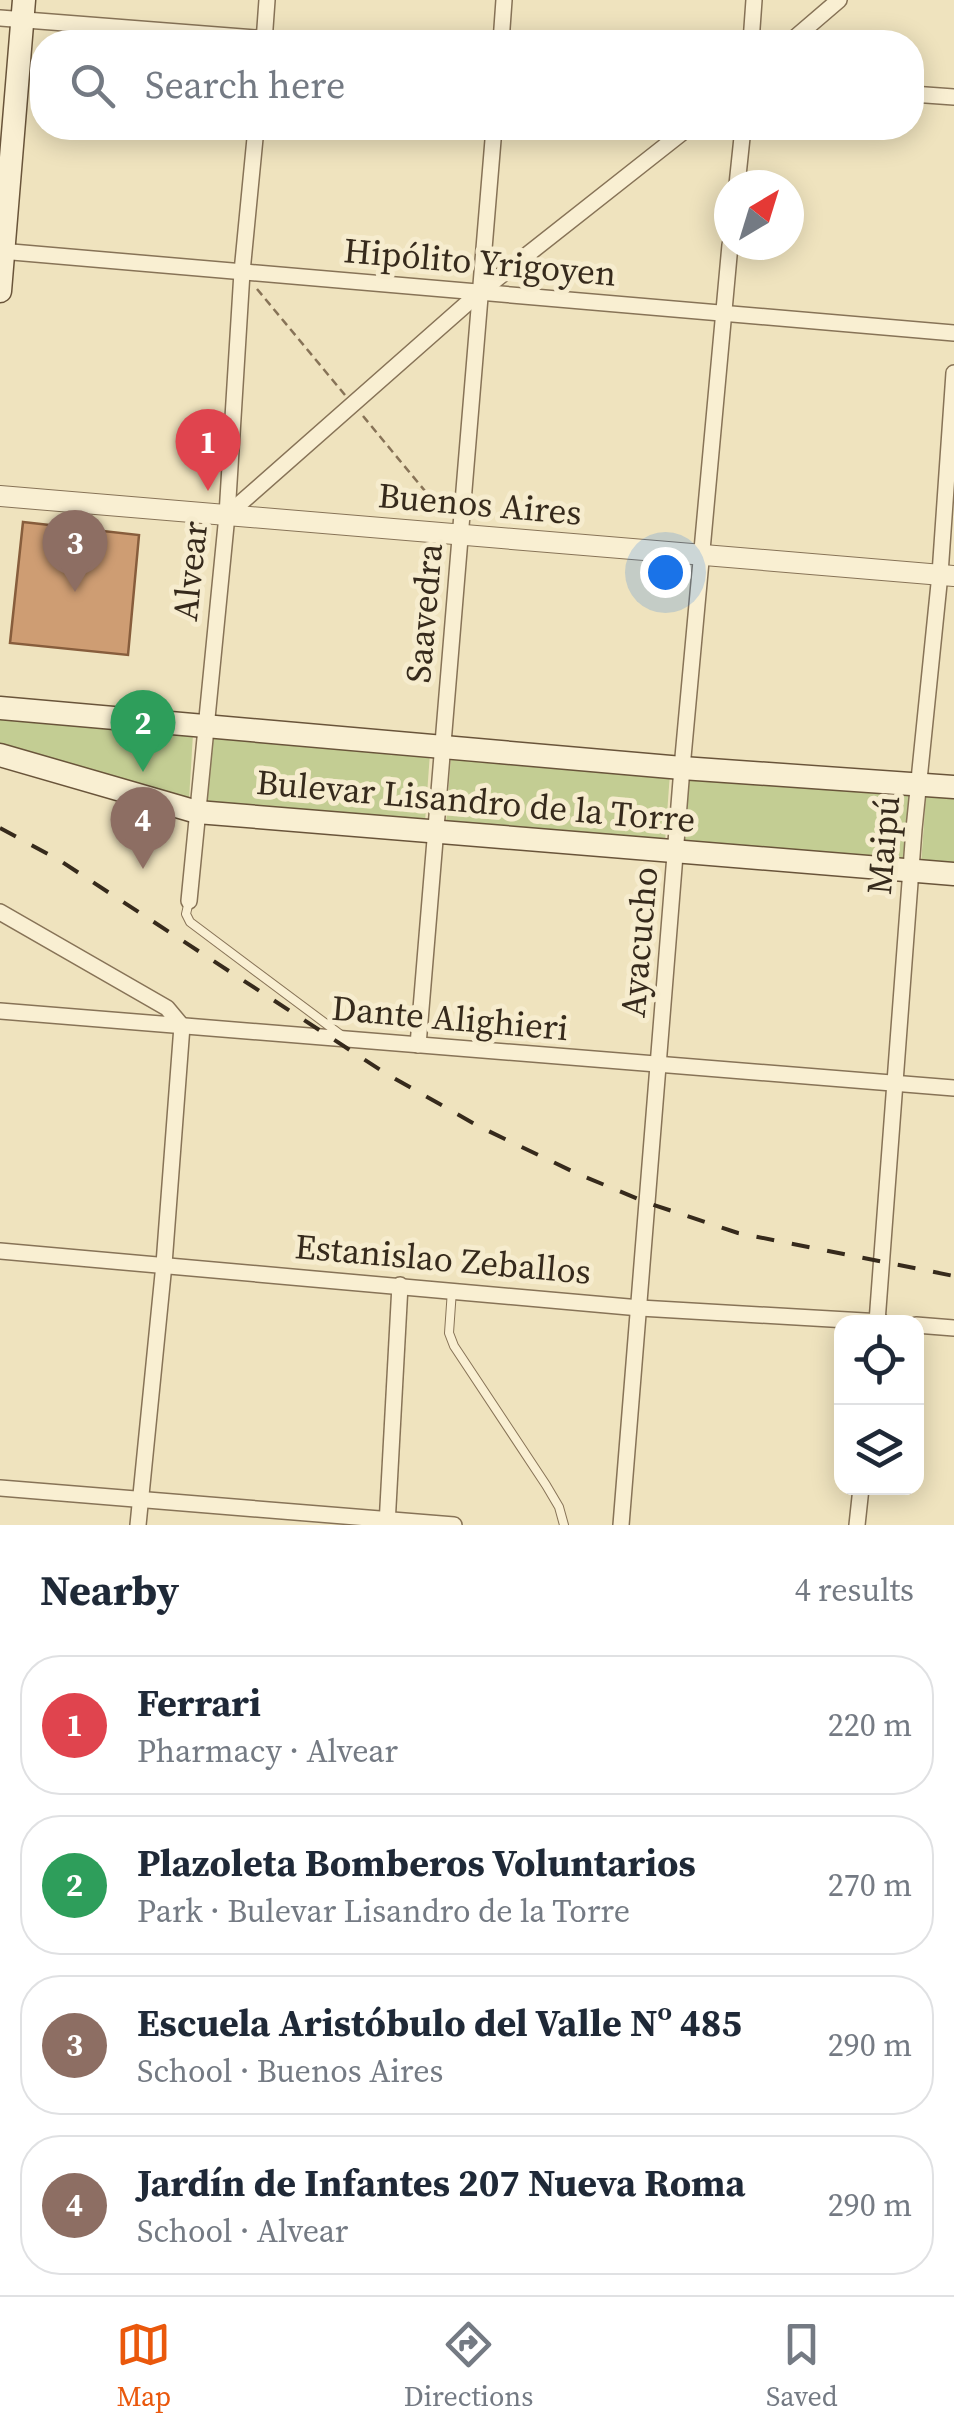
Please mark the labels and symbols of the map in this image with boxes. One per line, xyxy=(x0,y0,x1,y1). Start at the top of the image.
north arrow xyxy=(714,170,804,260)
street label: Hipólito Yrigoyen xyxy=(342,226,618,298)
pin: 1 xyxy=(176,408,240,491)
street label: Buenos Aires xyxy=(376,471,584,537)
pin: 3 xyxy=(42,510,108,592)
street label: Alvear xyxy=(161,518,219,623)
street label: Saavedra xyxy=(394,541,454,685)
your location xyxy=(640,547,691,598)
pin: 2 xyxy=(110,690,176,772)
street label: Bulevar Lisandro de la Torre xyxy=(254,758,698,844)
pin: 4 xyxy=(110,786,176,869)
street label: Maipú xyxy=(855,793,911,897)
street label: Ayacucho xyxy=(609,865,669,1019)
street label: Dante Alighieri xyxy=(330,984,570,1052)
street label: Estanislao Zeballos xyxy=(293,1222,593,1296)

